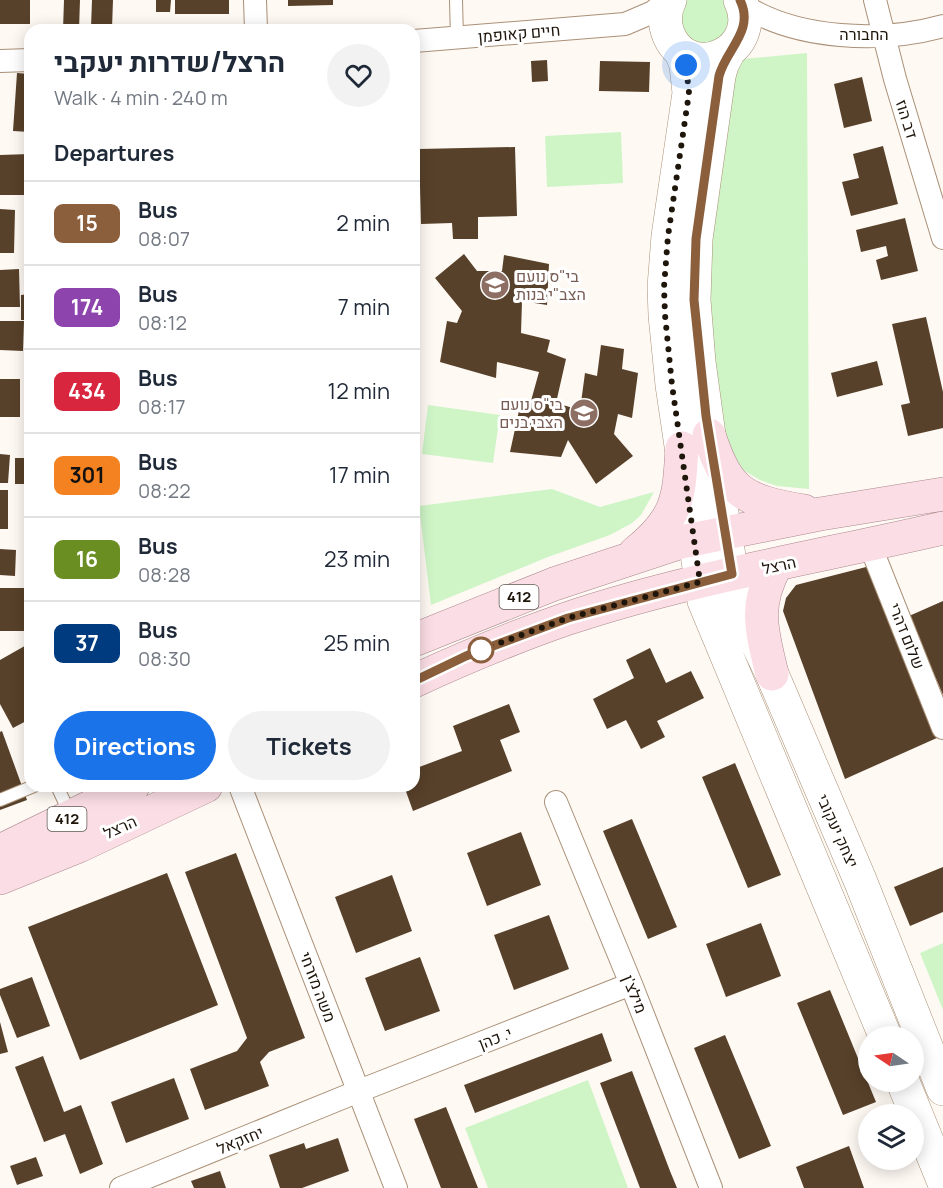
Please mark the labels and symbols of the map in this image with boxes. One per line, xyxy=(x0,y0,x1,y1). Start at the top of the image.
street label: חיים קאופמן xyxy=(477,18,561,48)
street label: החבורה xyxy=(839,23,889,45)
your location xyxy=(671,50,701,80)
street label: דב הוז xyxy=(891,97,923,141)
place label: בי"ס נועם הצב"י בנות xyxy=(516,265,586,305)
school or university icon: בי"ס נועם הצב"י בנות xyxy=(479,269,511,301)
place label: בי"ס נועם הצבי בנים xyxy=(499,393,564,433)
school or university icon: בי"ס נועם הצבי בנים xyxy=(568,397,600,429)
street label: הרצל xyxy=(760,551,798,579)
road number: 412 xyxy=(500,585,538,609)
street label: שלום דהרי xyxy=(884,600,930,672)
unlabelled marker xyxy=(468,637,494,663)
street label: יצחק יעקובי xyxy=(812,791,864,871)
road number: 412 xyxy=(48,807,86,831)
street label: הרצל xyxy=(100,810,140,844)
street label: משה מזרחי xyxy=(295,949,341,1025)
street label: מילצ'ן xyxy=(617,971,653,1017)
street label: י. כהן xyxy=(475,1022,515,1054)
north arrow xyxy=(858,1026,924,1092)
street label: יחזקאל xyxy=(213,1121,267,1159)

